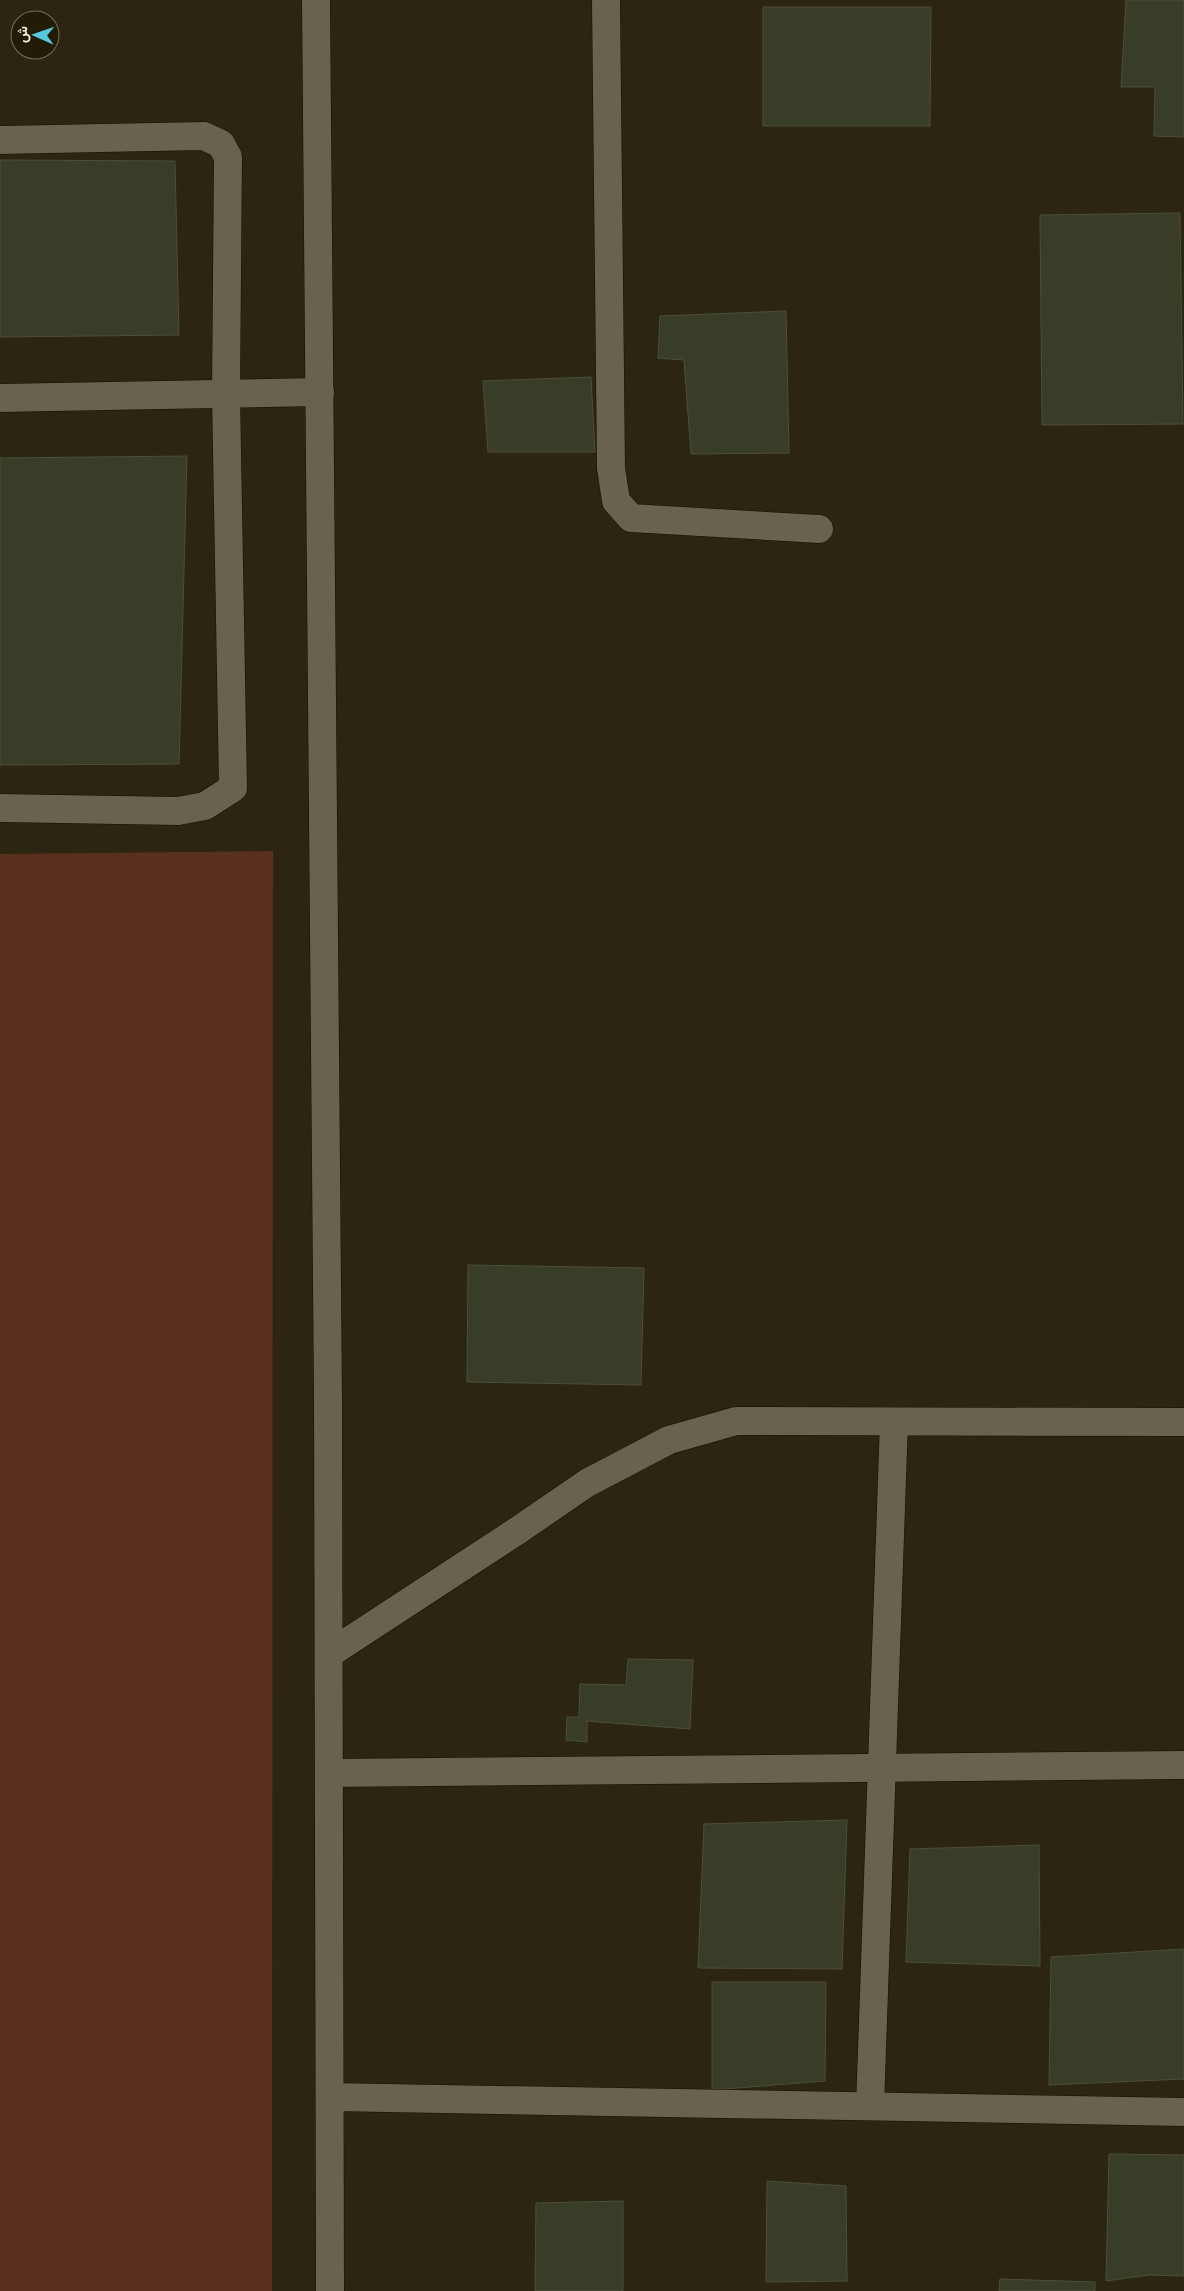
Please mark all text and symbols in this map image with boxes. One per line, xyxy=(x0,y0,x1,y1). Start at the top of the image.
north arrow xyxy=(10,10,60,60)
text: ش xyxy=(11,26,32,43)

